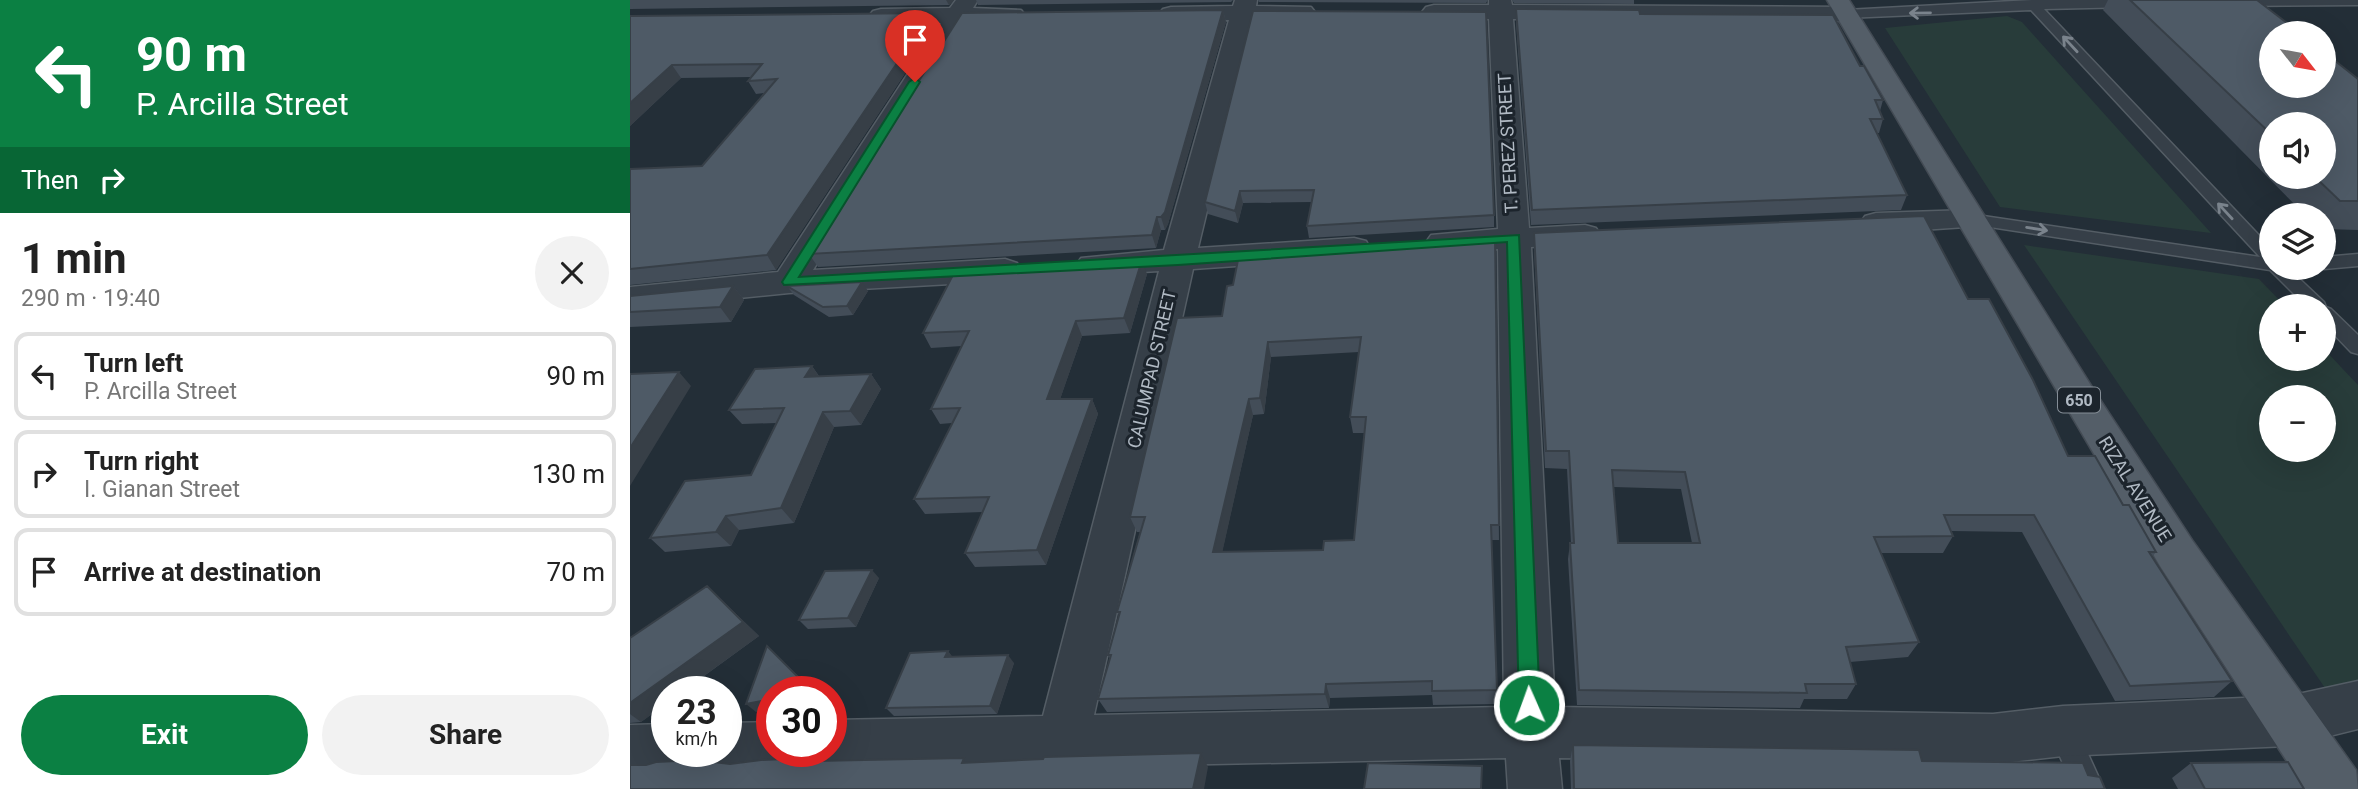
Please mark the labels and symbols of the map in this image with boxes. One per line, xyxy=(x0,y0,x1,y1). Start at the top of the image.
one-way arrow xyxy=(1909,6,1932,19)
pin xyxy=(885,10,945,82)
north arrow xyxy=(2259,21,2336,98)
one-way arrow xyxy=(2061,36,2078,53)
street label: T. PEREZ STREET xyxy=(1493,72,1522,214)
one-way arrow xyxy=(2217,202,2234,220)
one-way arrow xyxy=(2025,223,2048,236)
street label: CALUMPAD STREET xyxy=(1123,287,1180,450)
road number: 650 xyxy=(2058,388,2100,412)
street label: RIZAL AVENUE xyxy=(2095,432,2176,545)
position arrow xyxy=(1492,668,1566,742)
speed limit sign: 30 xyxy=(756,676,847,767)

